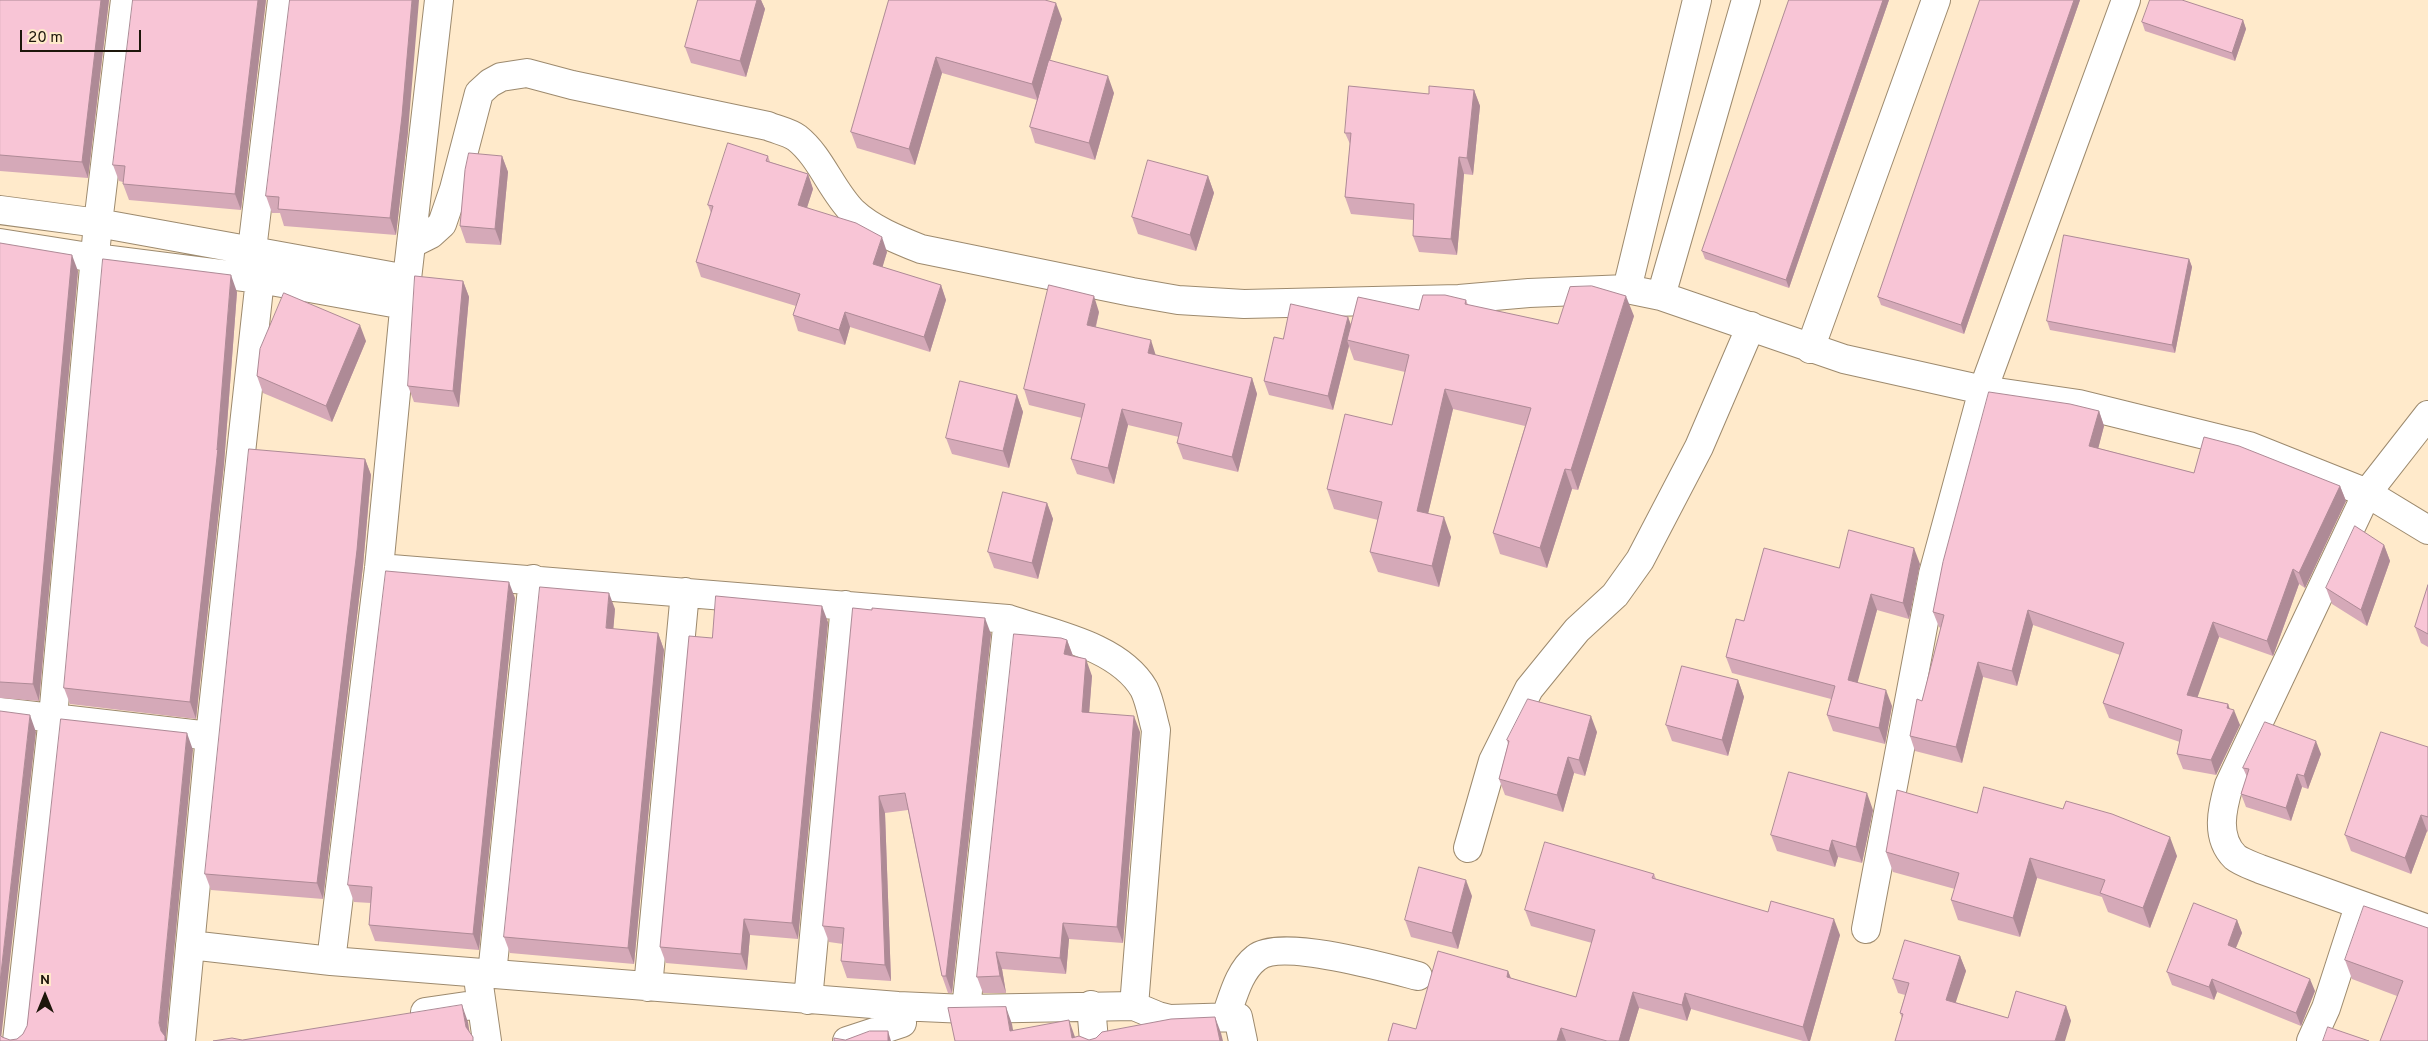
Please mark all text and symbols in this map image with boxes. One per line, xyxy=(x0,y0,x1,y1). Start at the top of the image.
scale bar xyxy=(22,20,144,52)
text: 20 m xyxy=(28,29,63,48)
north arrow xyxy=(20,971,70,1021)
text: N xyxy=(40,972,50,989)

